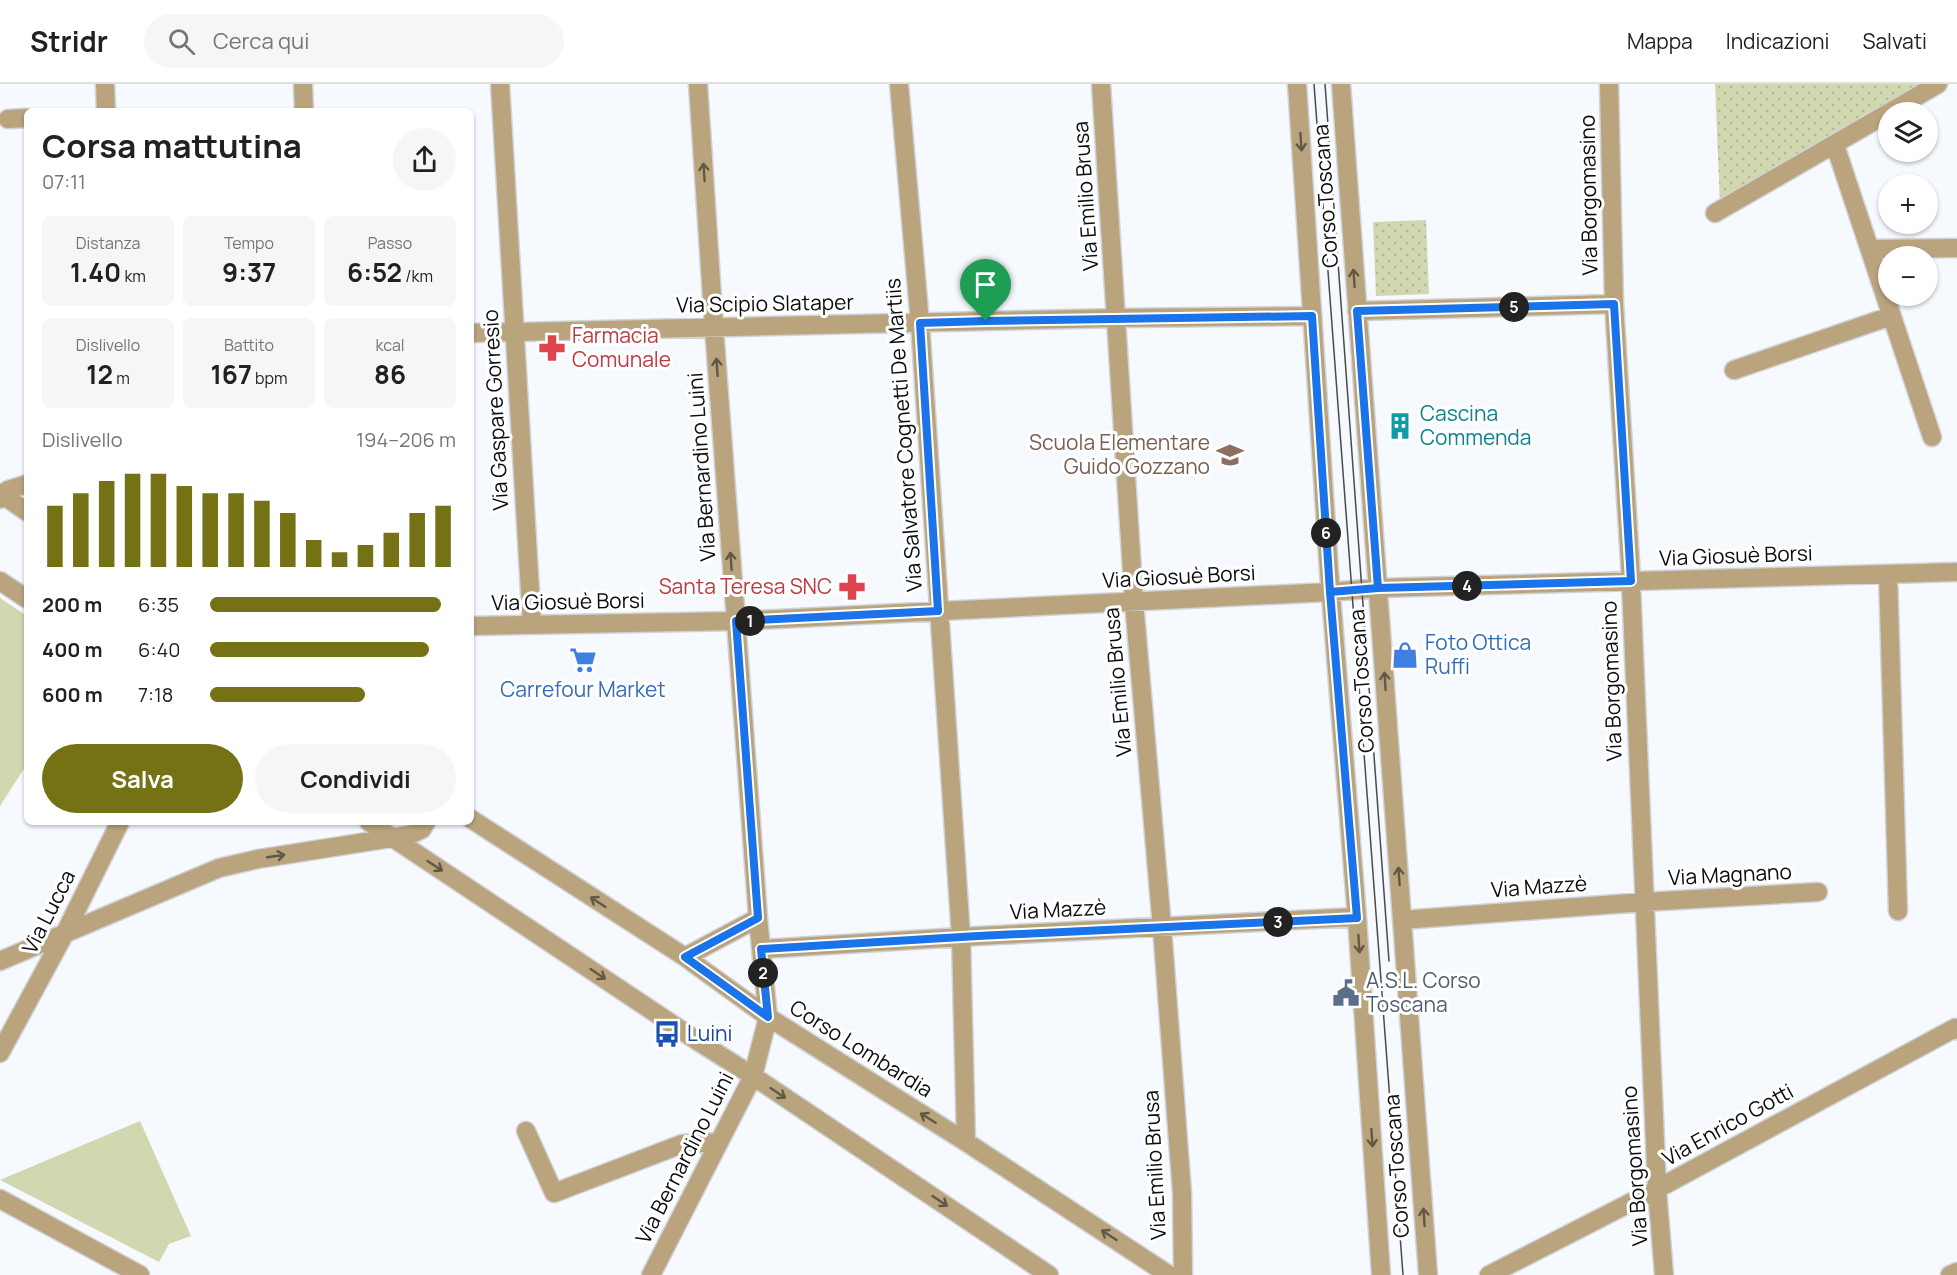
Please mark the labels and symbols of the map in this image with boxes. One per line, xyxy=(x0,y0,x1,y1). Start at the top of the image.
street label: Via Borgomasino xyxy=(1573,115,1603,276)
street label: Via Emilio Brusa xyxy=(1066,120,1104,272)
street label: Corso Toscana xyxy=(1306,123,1344,269)
one-way arrow xyxy=(1296,132,1307,152)
one-way arrow xyxy=(698,163,709,183)
pin xyxy=(960,259,1011,321)
one-way arrow xyxy=(1349,269,1360,289)
street label: Via Salvatore Cognetti De Martiis xyxy=(878,277,928,593)
street label: Via Scipio Slataper xyxy=(676,287,855,319)
pin: 5 xyxy=(1499,292,1529,322)
street label: Via Gaspare Gorresio xyxy=(476,309,514,511)
place label: Farmacia Comunale xyxy=(572,321,671,373)
pharmacy icon: Farmacia Comunale xyxy=(537,333,567,363)
one-way arrow xyxy=(711,357,722,377)
street label: Via Bernardino Luini xyxy=(680,372,722,562)
place label: Cascina Commenda xyxy=(1420,399,1531,451)
building icon: Cascina Commenda xyxy=(1385,411,1415,441)
place label: Scuola Elementare Guido Gozzano xyxy=(1029,428,1210,480)
school or university icon: Scuola Elementare Guido Gozzano xyxy=(1215,440,1245,470)
pin: 6 xyxy=(1311,518,1341,548)
street label: Via Giosuè Borsi xyxy=(1659,538,1813,572)
one-way arrow xyxy=(725,552,736,572)
street label: Via Giosuè Borsi xyxy=(1102,558,1256,594)
pin: 4 xyxy=(1452,571,1482,601)
place label: Santa Teresa SNC xyxy=(659,572,832,600)
pharmacy icon: Santa Teresa SNC xyxy=(837,572,867,602)
street label: Via Giosuè Borsi xyxy=(491,586,645,616)
street label: Via Borgomasino xyxy=(1594,600,1628,762)
pin: 1 xyxy=(735,606,765,636)
street label: Via Emilio Brusa xyxy=(1097,606,1137,758)
street label: Corso Toscana xyxy=(1342,608,1380,754)
place label: Foto Ottica Ruffi xyxy=(1425,628,1531,680)
shop icon: Foto Ottica Ruffi xyxy=(1390,640,1420,670)
supermarket icon: Carrefour Market xyxy=(568,645,598,675)
one-way arrow xyxy=(1379,672,1390,692)
place label: Carrefour Market xyxy=(500,675,666,703)
one-way arrow xyxy=(266,851,286,862)
street label: Via Magnano xyxy=(1667,857,1792,891)
one-way arrow xyxy=(427,859,444,872)
street label: Via Lucca xyxy=(15,865,81,958)
one-way arrow xyxy=(1393,866,1404,886)
street label: Via Mazzè xyxy=(1490,869,1588,903)
street label: Via Mazzè xyxy=(1009,893,1107,926)
one-way arrow xyxy=(590,895,607,908)
pin: 3 xyxy=(1263,907,1293,937)
one-way arrow xyxy=(1354,933,1365,953)
pin: 2 xyxy=(748,958,778,988)
place label: A.S.L. Corso Toscana xyxy=(1366,966,1481,1018)
one-way arrow xyxy=(589,968,605,980)
public building icon: A.S.L. Corso Toscana xyxy=(1331,978,1361,1008)
street label: Corso Lombardia xyxy=(785,993,938,1103)
bus stop icon: Luini xyxy=(652,1019,682,1049)
place label: Luini xyxy=(687,1019,732,1047)
street label: Via Bernardino Luini xyxy=(629,1067,740,1248)
street label: Via Enrico Gotti xyxy=(1657,1077,1798,1172)
street label: Via Borgomasino xyxy=(1614,1085,1654,1247)
one-way arrow xyxy=(769,1087,786,1099)
street label: Via Emilio Brusa xyxy=(1136,1090,1172,1241)
street label: Corso Toscana xyxy=(1377,1093,1415,1239)
one-way arrow xyxy=(920,1111,937,1123)
one-way arrow xyxy=(1366,1128,1377,1148)
one-way arrow xyxy=(931,1195,948,1208)
one-way arrow xyxy=(1418,1207,1429,1227)
one-way arrow xyxy=(1101,1229,1118,1241)

